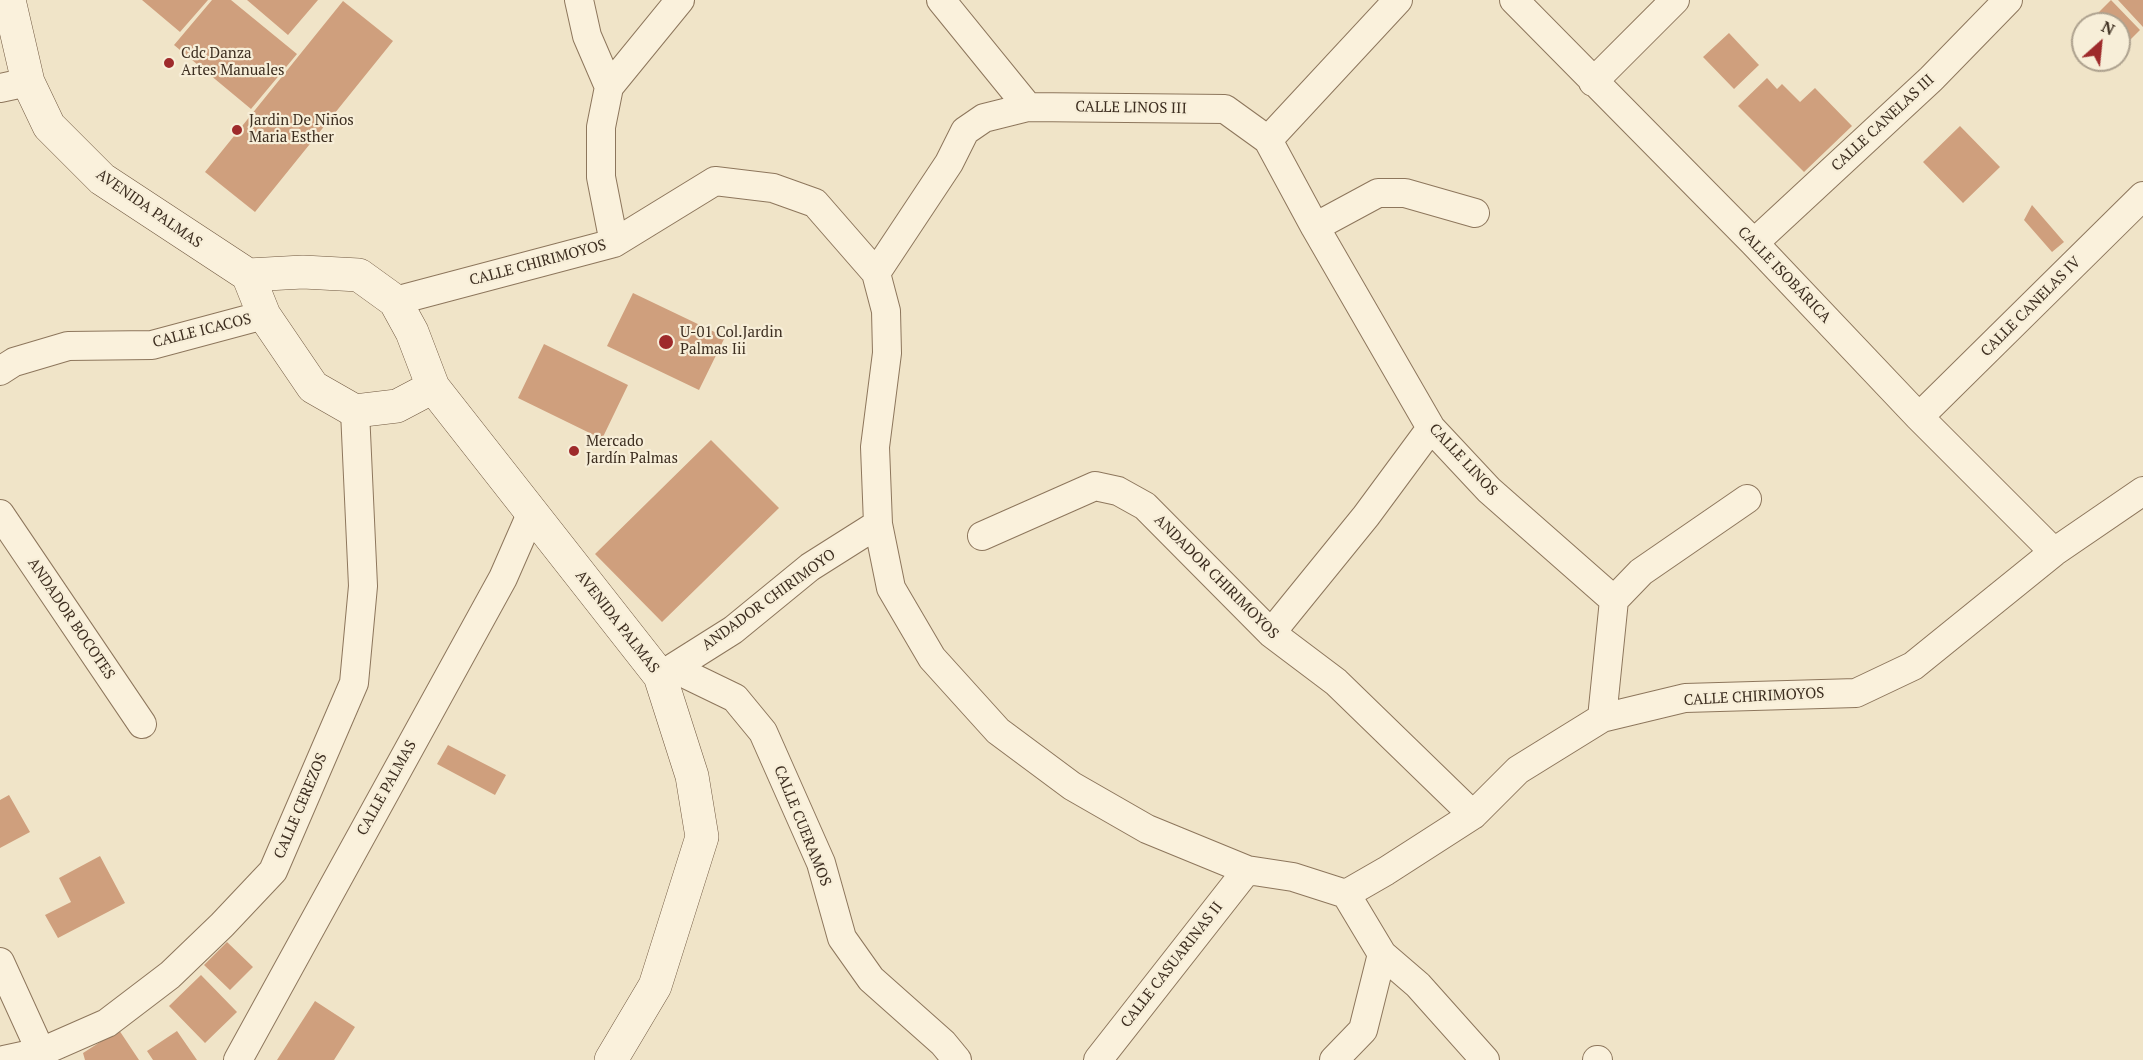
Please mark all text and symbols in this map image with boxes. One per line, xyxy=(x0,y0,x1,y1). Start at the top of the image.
north arrow xyxy=(2071,12,2131,72)
text: N xyxy=(2098,15,2119,40)
place label: Cdc Danza Artes Manuales xyxy=(181,45,284,80)
marker: Cdc Danza Artes Manuales xyxy=(162,56,176,70)
street label: CALLE CANELAS III xyxy=(1828,71,1938,175)
street label: CALLE LINOS III xyxy=(1075,98,1187,118)
place label: Jardin De Niños Maria Esther xyxy=(249,112,354,147)
marker: Jardin De Niños Maria Esther xyxy=(230,123,244,137)
street label: AVENIDA PALMAS xyxy=(93,166,205,252)
street label: CALLE ISOBÁRICA xyxy=(1734,223,1834,327)
street label: CALLE CHIRIMOYOS xyxy=(468,236,608,290)
street label: CALLE CANELAS IV xyxy=(1977,253,2085,361)
street label: CALLE ICACOS xyxy=(151,310,253,352)
place label: U-01 Col.Jardin Palmas Iii xyxy=(680,324,783,359)
marker: U-01 Col.Jardin Palmas Iii xyxy=(657,333,675,351)
street label: CALLE LINOS xyxy=(1425,420,1501,500)
place label: Mercado Jardín Palmas xyxy=(586,433,678,468)
marker: Mercado Jardín Palmas xyxy=(567,444,581,458)
street label: ANDADOR CHIRIMOYOS xyxy=(1150,511,1282,643)
street label: ANDADOR CHIRIMOYO xyxy=(699,546,839,654)
street label: ANDADOR BOCOTES xyxy=(24,555,118,683)
street label: AVENIDA PALMAS xyxy=(571,567,663,677)
street label: CALLE CHIRIMOYOS xyxy=(1683,684,1825,710)
street label: CALLE PALMAS xyxy=(353,737,421,839)
street label: CALLE CEREZOS xyxy=(271,750,331,862)
street label: CALLE CUERAMOS xyxy=(770,763,834,889)
street label: CALLE CASUARINAS II xyxy=(1117,899,1227,1031)

